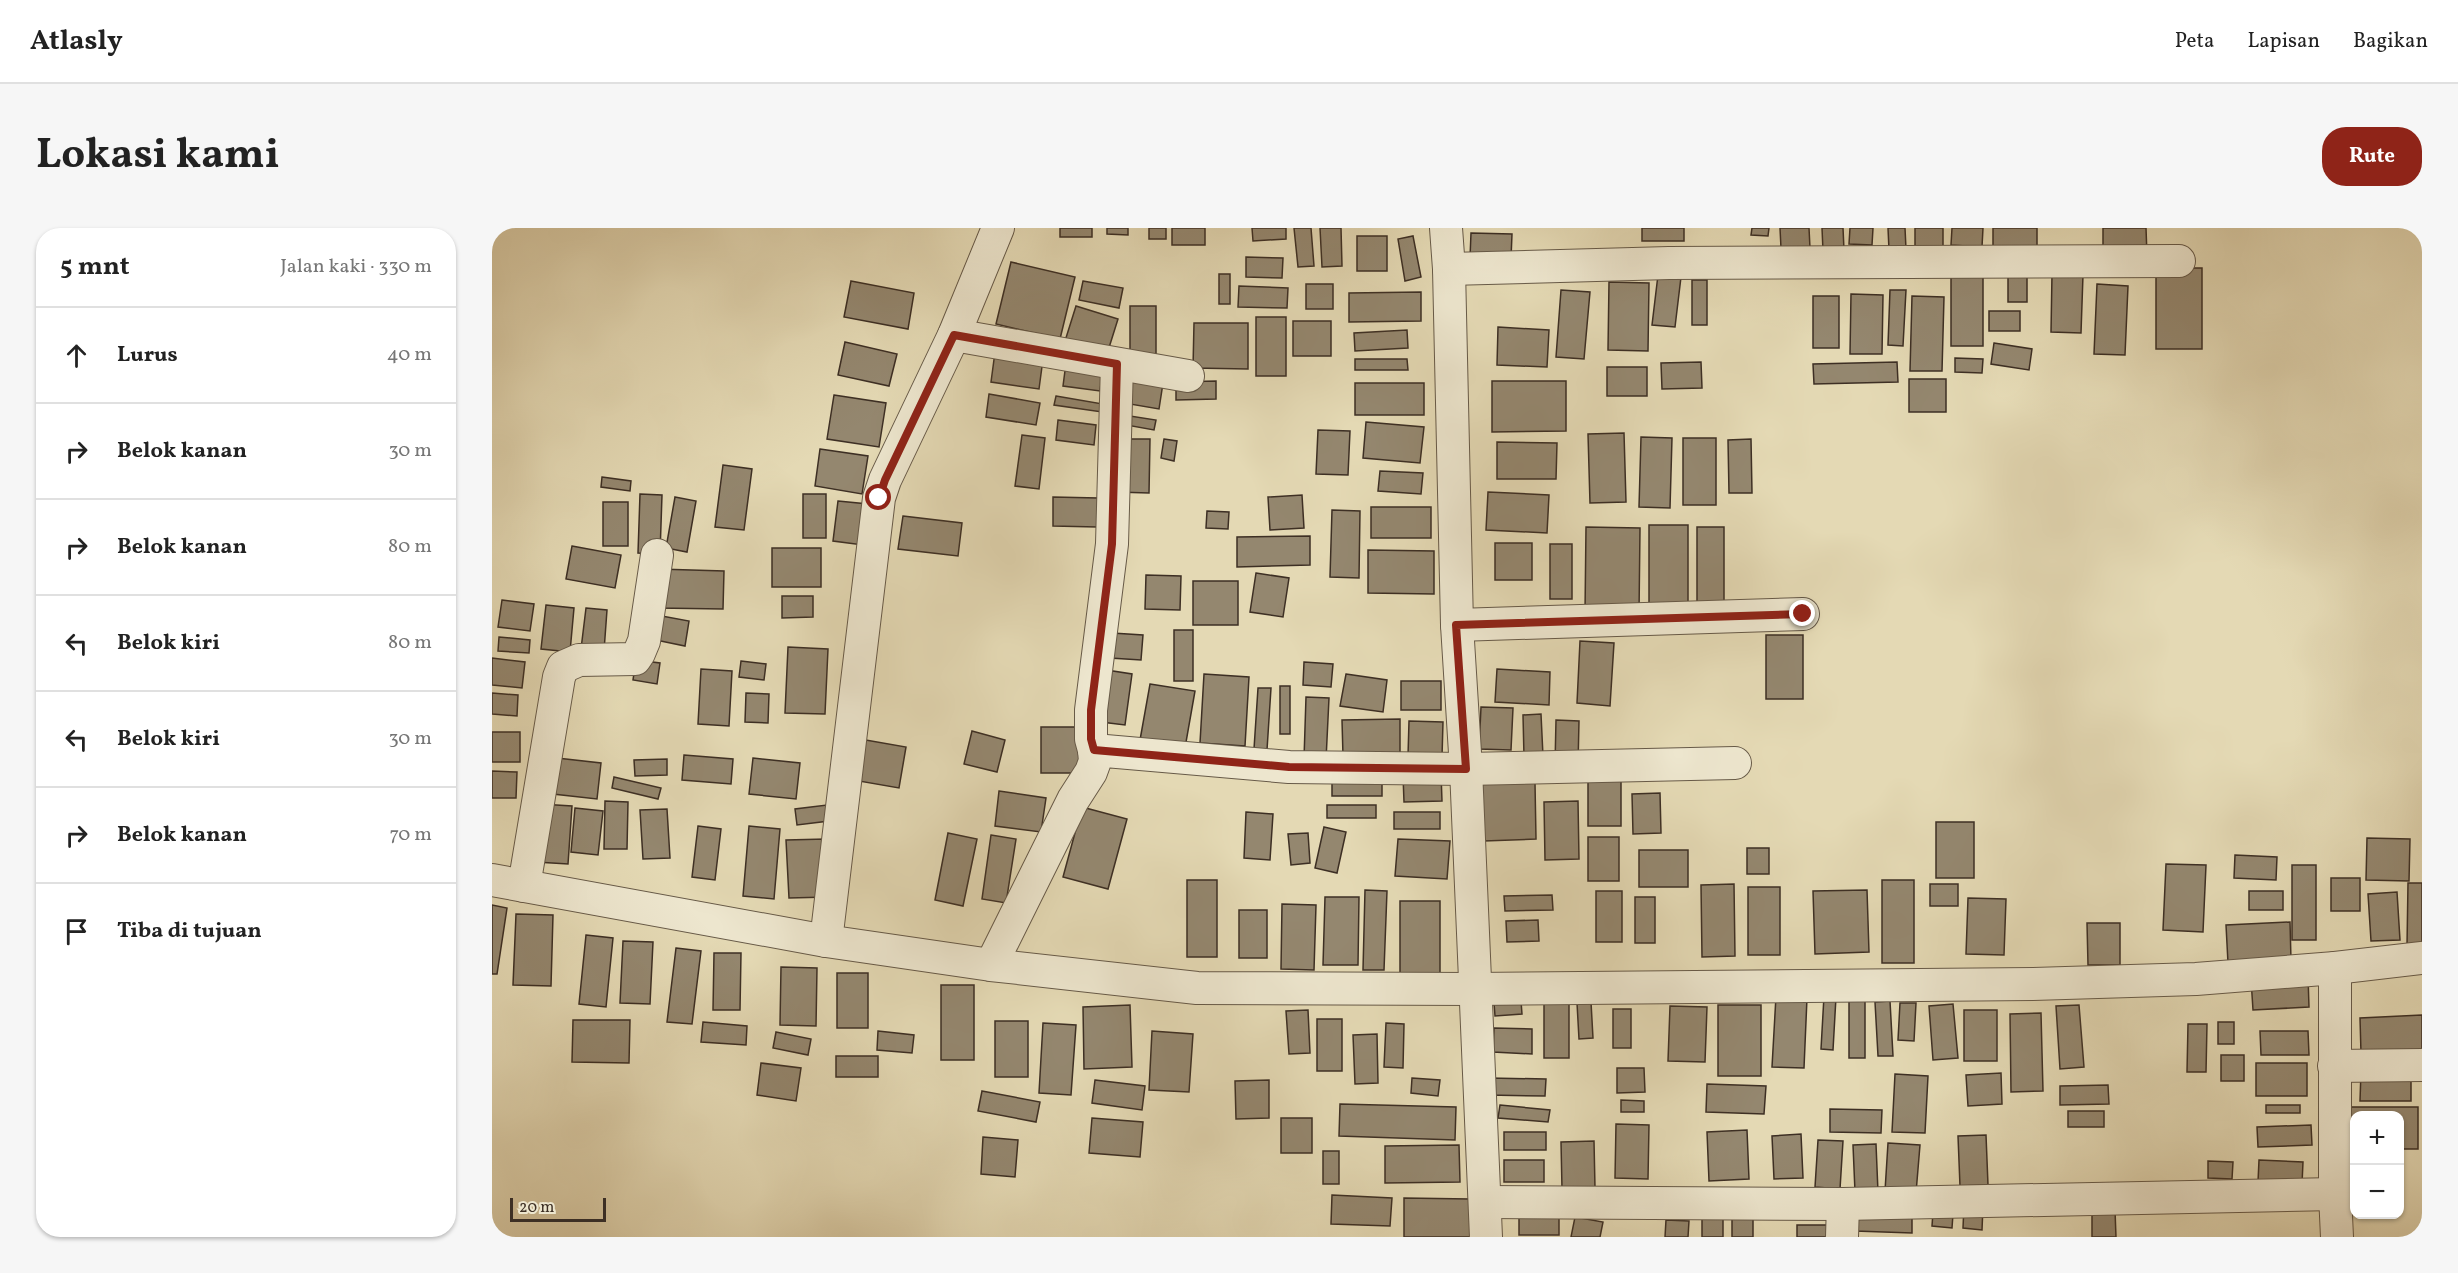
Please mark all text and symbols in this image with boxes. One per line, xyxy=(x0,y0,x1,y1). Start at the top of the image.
text: Atlasly xyxy=(30,22,123,61)
text: Peta xyxy=(2175,27,2214,56)
text: Lapisan xyxy=(2247,27,2320,56)
text: Bagikan xyxy=(2353,27,2428,56)
text: Lokasi kami xyxy=(36,127,280,186)
button: Rute xyxy=(2322,127,2422,186)
text: 5 mnt xyxy=(60,249,130,285)
text: Jalan kaki · 330 m xyxy=(280,253,432,281)
icon: ahead xyxy=(60,339,93,372)
text: Lurus xyxy=(117,340,178,371)
text: 40 m xyxy=(387,341,432,369)
icon: right xyxy=(60,435,93,468)
text: Belok kanan xyxy=(117,436,247,467)
text: 30 m xyxy=(388,437,432,465)
route start xyxy=(865,484,891,510)
icon: right xyxy=(60,531,93,564)
text: Belok kanan xyxy=(117,532,247,563)
text: 80 m xyxy=(388,533,432,561)
route end xyxy=(1789,600,1815,626)
icon: left xyxy=(60,627,93,660)
text: Belok kiri xyxy=(117,628,220,659)
text: 80 m xyxy=(388,629,432,657)
icon: left xyxy=(60,723,93,756)
text: Belok kiri xyxy=(117,724,220,755)
text: 30 m xyxy=(388,725,432,753)
icon: right xyxy=(60,819,93,852)
text: Belok kanan xyxy=(117,820,247,851)
text: 70 m xyxy=(389,821,432,849)
icon: arrive xyxy=(60,915,93,948)
text: Tiba di tujuan xyxy=(117,916,262,947)
map controls xyxy=(2350,1111,2404,1219)
button: + xyxy=(2350,1111,2404,1165)
button: − xyxy=(2350,1165,2404,1219)
scale bar xyxy=(510,1195,606,1222)
text: 20 m xyxy=(519,1197,554,1219)

